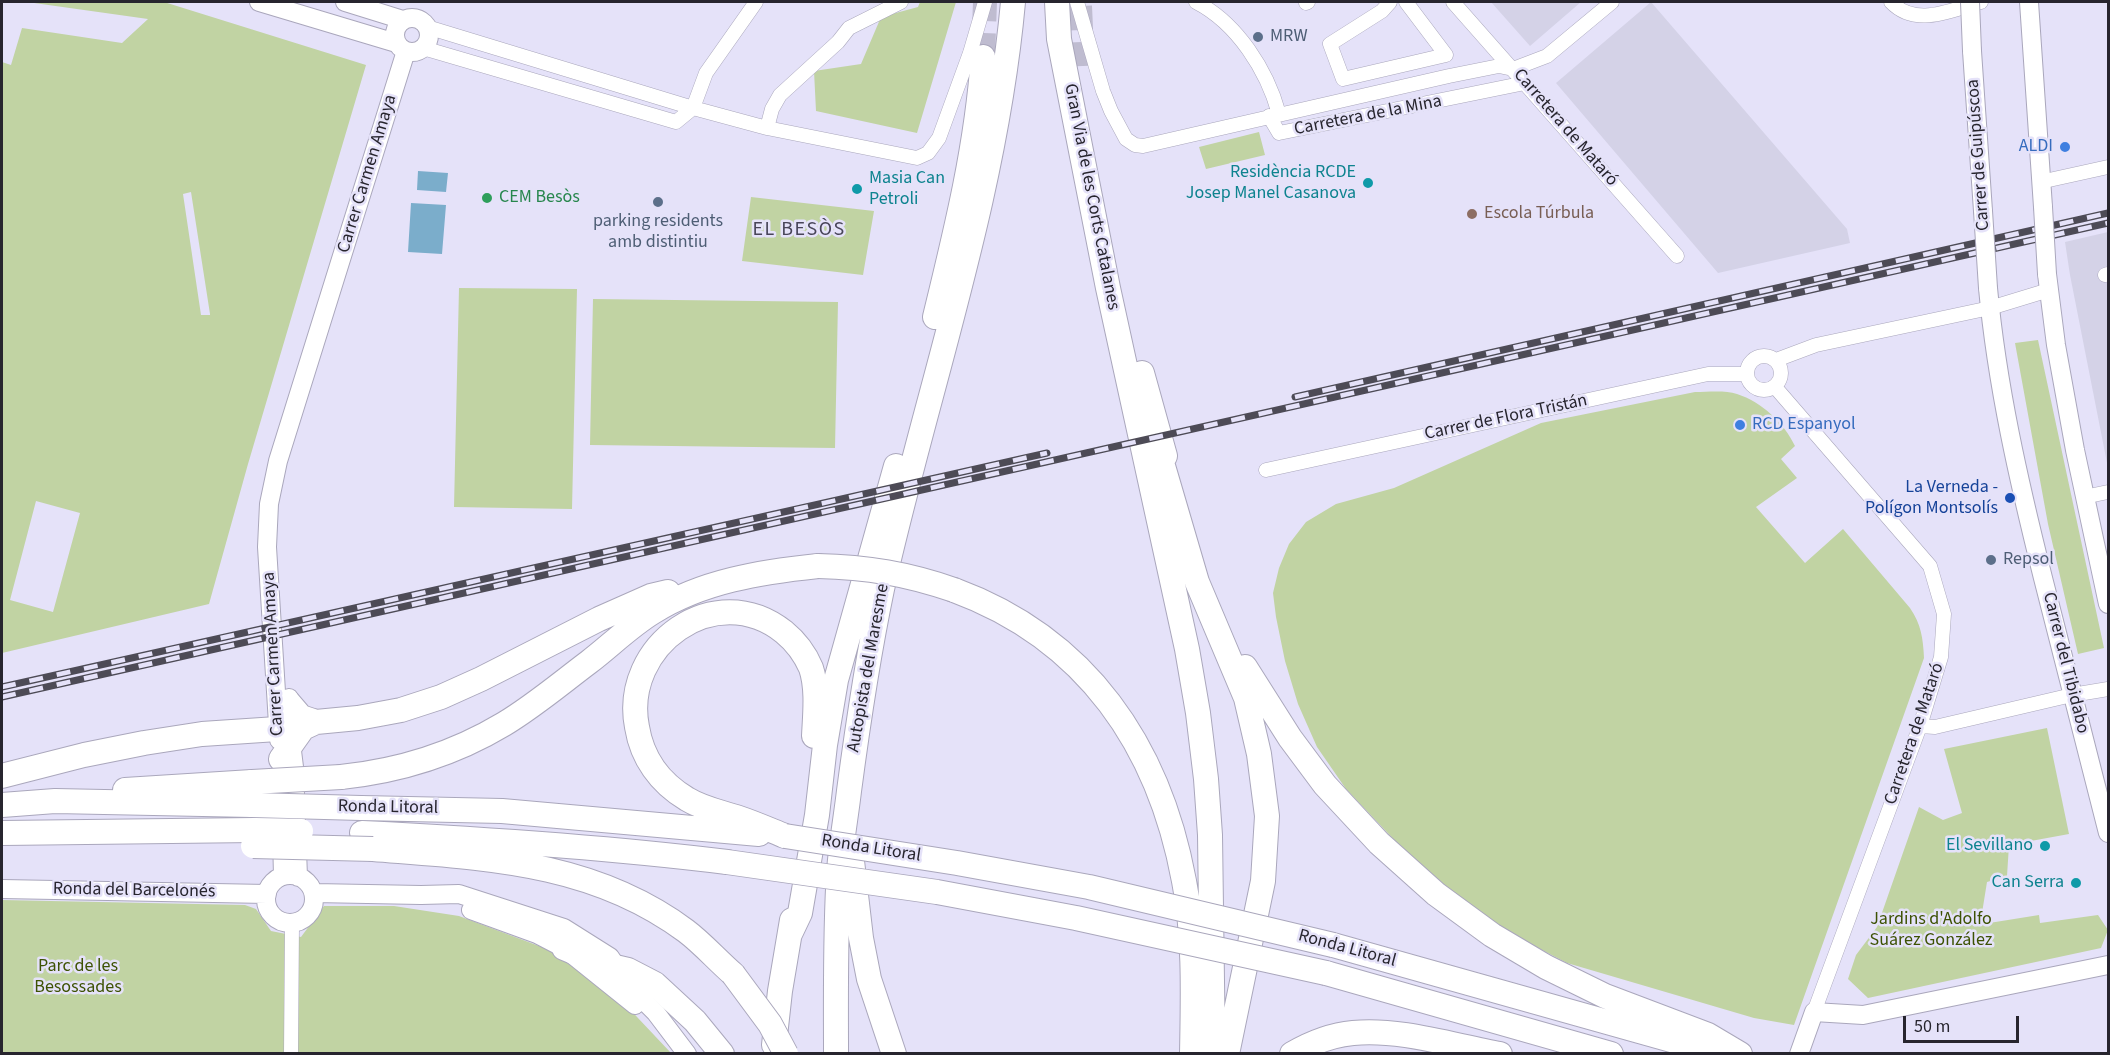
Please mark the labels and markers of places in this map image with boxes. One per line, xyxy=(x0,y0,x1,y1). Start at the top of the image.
place label: MRW xyxy=(1270,26,1308,48)
marker: MRW xyxy=(1251,30,1265,44)
place label: ALDI xyxy=(2019,136,2053,158)
marker: ALDI xyxy=(2058,140,2072,154)
place label: Residència RCDE Josep Manel Casanova xyxy=(1186,162,1356,204)
place label: Masia Can Petroli xyxy=(869,168,945,210)
marker: Residència RCDE Josep Manel Casanova xyxy=(1361,176,1375,190)
marker: Masia Can Petroli xyxy=(850,182,864,196)
place label: CEM Besòs xyxy=(499,187,580,209)
marker: CEM Besòs xyxy=(480,191,494,205)
marker: parking residents amb distintiu xyxy=(651,195,665,209)
place label: Escola Túrbula xyxy=(1484,203,1594,225)
marker: Escola Túrbula xyxy=(1465,207,1479,221)
place label: parking residents amb distintiu xyxy=(593,211,723,254)
place label: RCD Espanyol xyxy=(1752,414,1856,436)
marker: RCD Espanyol xyxy=(1733,418,1747,432)
place label: La Verneda - Polígon Montsolís xyxy=(1865,477,1998,520)
marker: La Verneda - Polígon Montsolís xyxy=(2003,491,2017,505)
place label: Repsol xyxy=(2003,549,2054,571)
marker: Repsol xyxy=(1984,553,1998,567)
place label: El Sevillano xyxy=(1946,835,2033,857)
marker: El Sevillano xyxy=(2038,839,2052,853)
place label: Can Serra xyxy=(1992,872,2064,894)
marker: Can Serra xyxy=(2069,876,2083,890)

